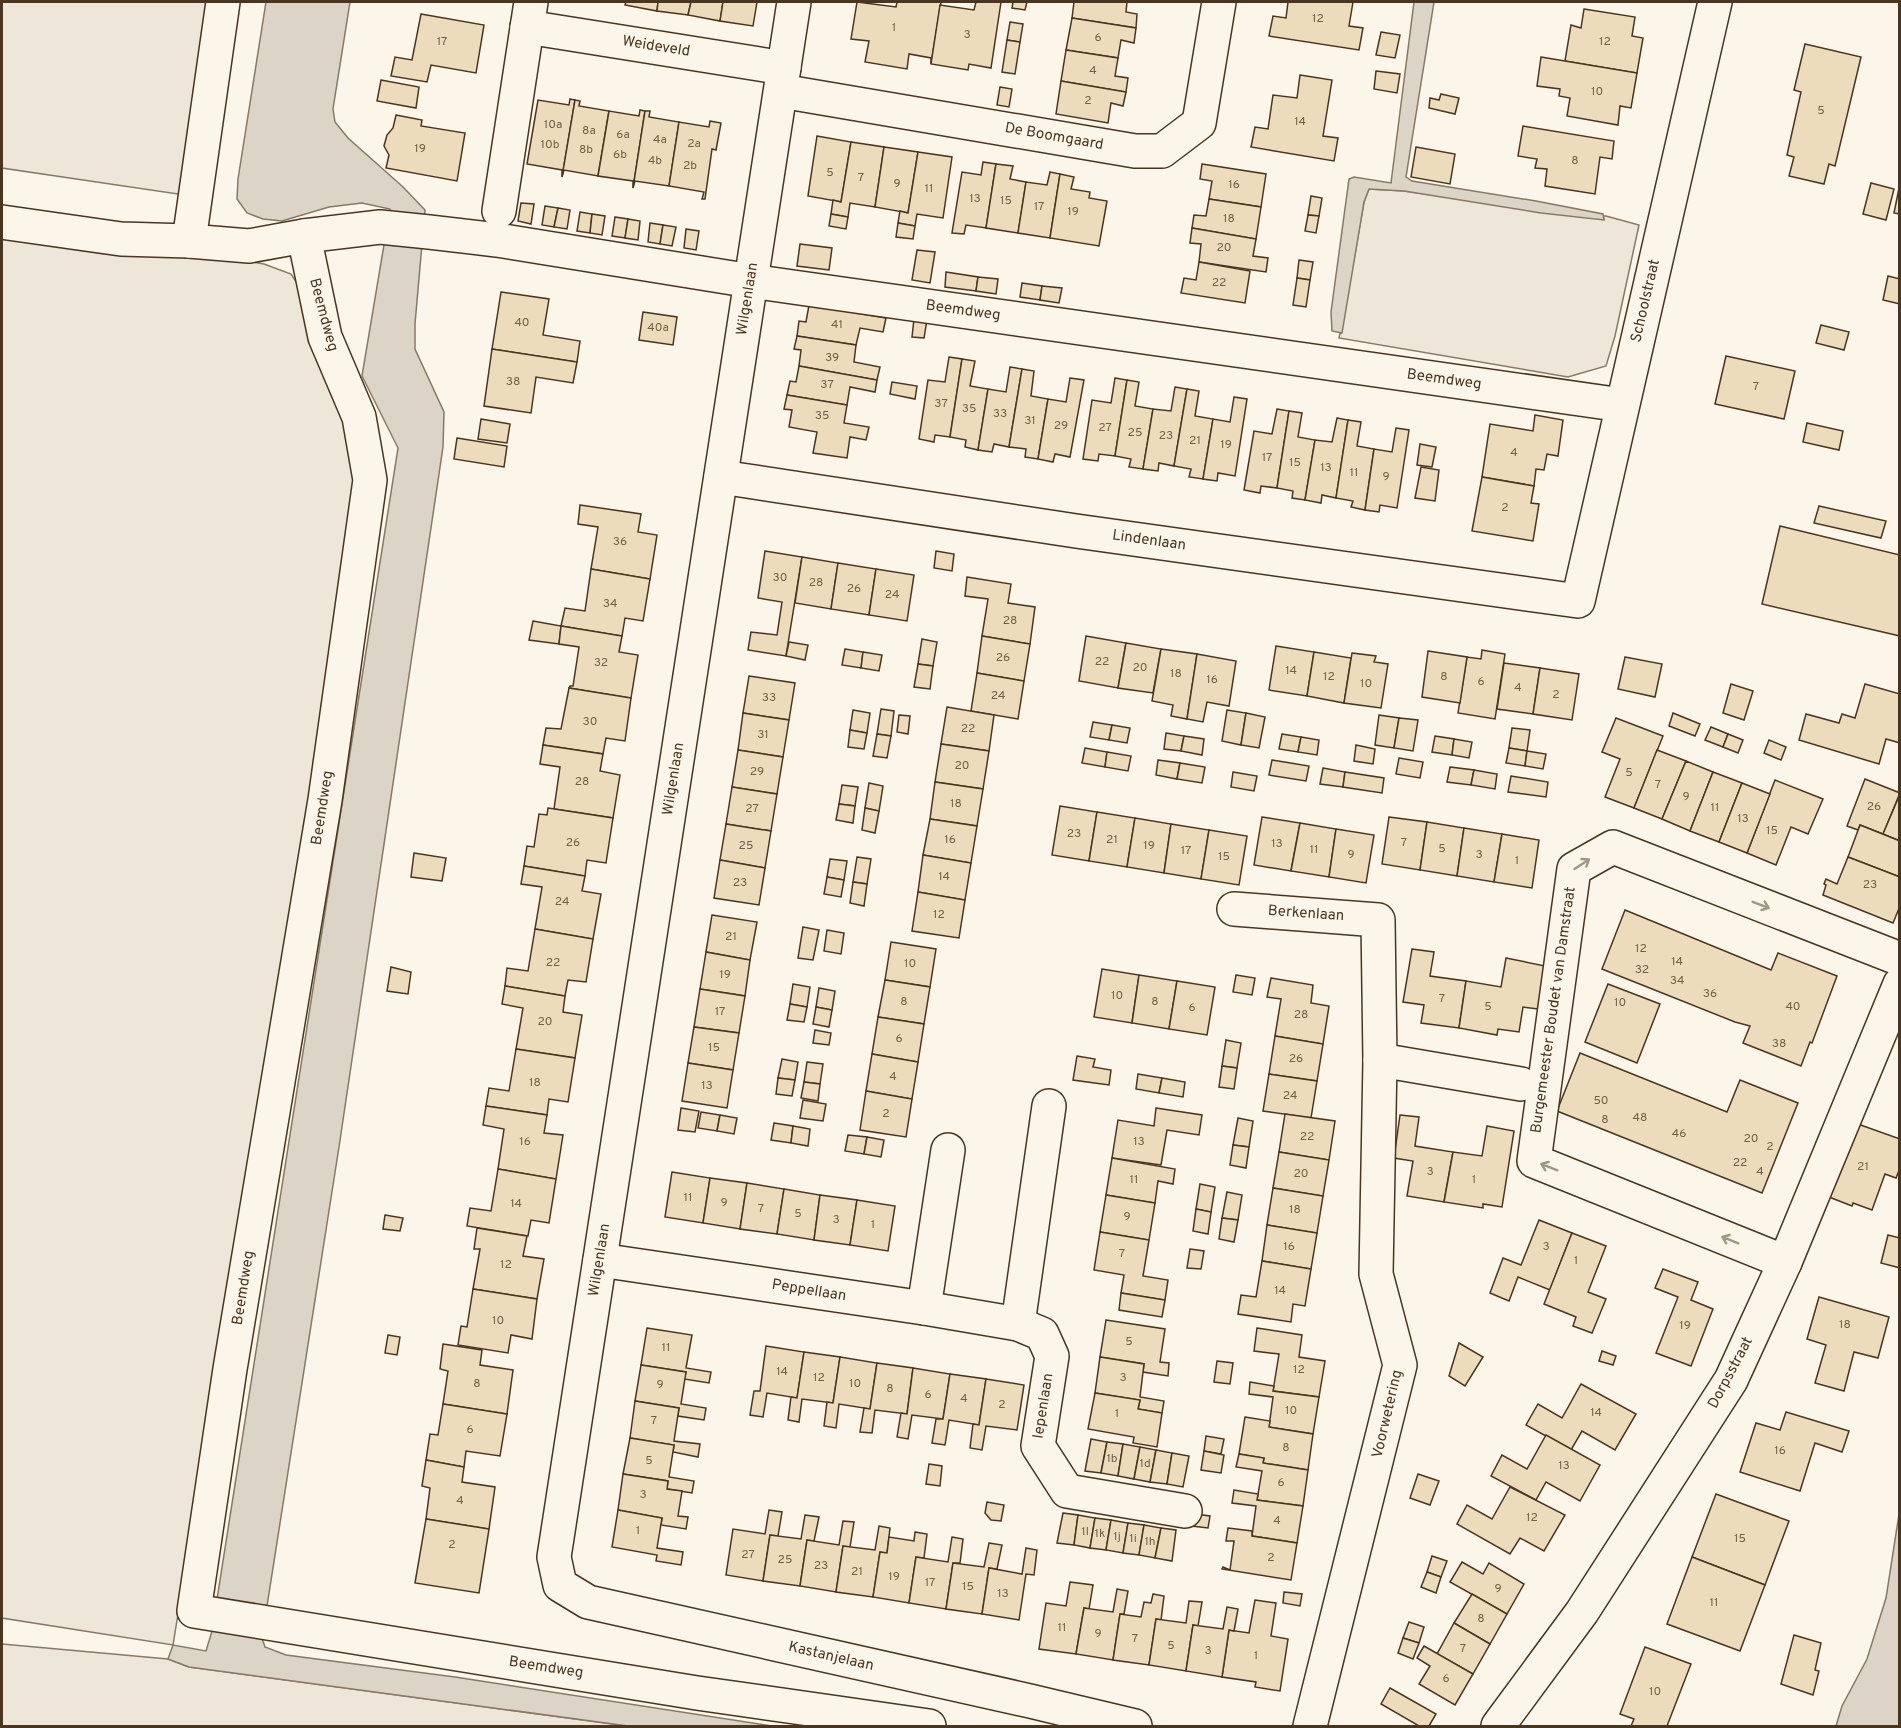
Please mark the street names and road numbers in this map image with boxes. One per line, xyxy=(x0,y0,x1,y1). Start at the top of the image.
street label: Weideveld xyxy=(621,32,691,62)
street label: De Boomgaard xyxy=(1003,119,1105,155)
street label: Schoolstraat xyxy=(1627,258,1665,344)
street label: Wilgenlaan xyxy=(733,261,763,337)
street label: Beemdweg xyxy=(304,276,342,354)
street label: Beemdweg xyxy=(924,296,1002,326)
street label: Beemdweg xyxy=(1405,365,1483,395)
street label: Lindenlaan xyxy=(1111,526,1187,556)
street label: Wilgenlaan xyxy=(659,741,689,817)
street label: Beemdweg xyxy=(308,769,338,847)
street label: Burgemeester Boudet van Damstraat xyxy=(1527,885,1581,1135)
street label: Berkenlaan xyxy=(1267,902,1345,926)
street label: Wilgenlaan xyxy=(585,1222,615,1298)
street label: Beemdweg xyxy=(229,1249,259,1327)
street label: Peppellaan xyxy=(770,1276,848,1306)
street label: Dorpsstraat xyxy=(1704,1334,1758,1412)
street label: Voorwetering xyxy=(1369,1368,1407,1460)
street label: Iepenlaan xyxy=(1029,1372,1059,1440)
street label: Kastanjelaan xyxy=(786,1638,876,1676)
street label: Beemdweg xyxy=(507,1653,585,1683)

